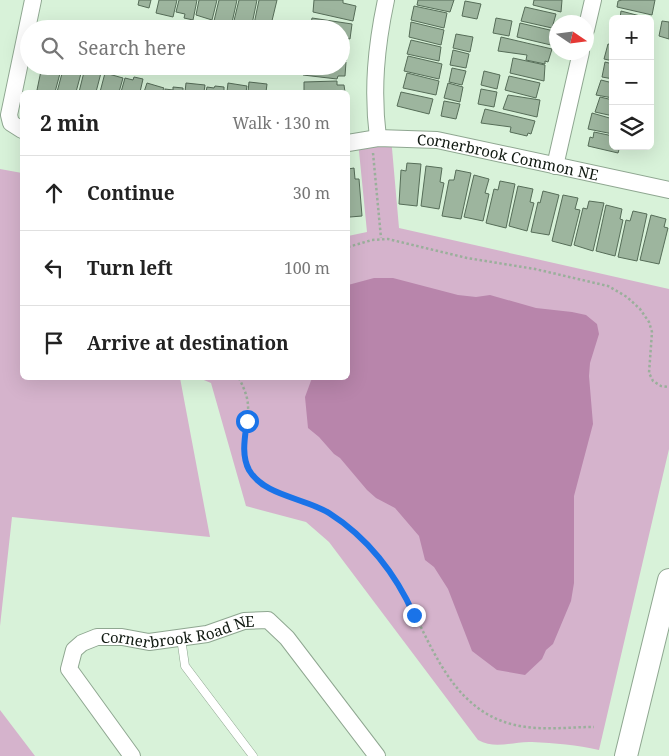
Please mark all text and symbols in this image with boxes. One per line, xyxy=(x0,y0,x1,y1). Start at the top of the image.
north arrow xyxy=(549,15,594,60)
map controls xyxy=(609,15,654,150)
button: + xyxy=(609,15,654,60)
search box xyxy=(20,20,350,75)
icon: search xyxy=(38,34,66,62)
text: Search here xyxy=(78,35,186,61)
button: − xyxy=(609,60,654,105)
button: layers xyxy=(609,105,654,150)
text: 2 min xyxy=(40,109,99,137)
text: Walk · 130 m xyxy=(233,112,330,134)
street label: Cornerbrook Common NE xyxy=(417,129,601,185)
icon: ahead xyxy=(40,179,68,207)
text: Continue xyxy=(87,180,175,206)
text: 30 m xyxy=(293,182,330,204)
icon: left xyxy=(40,254,68,282)
text: Turn left xyxy=(87,255,173,281)
text: 100 m xyxy=(284,257,330,279)
icon: arrive xyxy=(40,329,68,357)
text: Arrive at destination xyxy=(87,330,289,356)
route start xyxy=(236,410,259,433)
route end xyxy=(403,604,426,627)
street label: Cornerbrook Road NE xyxy=(101,611,255,652)

